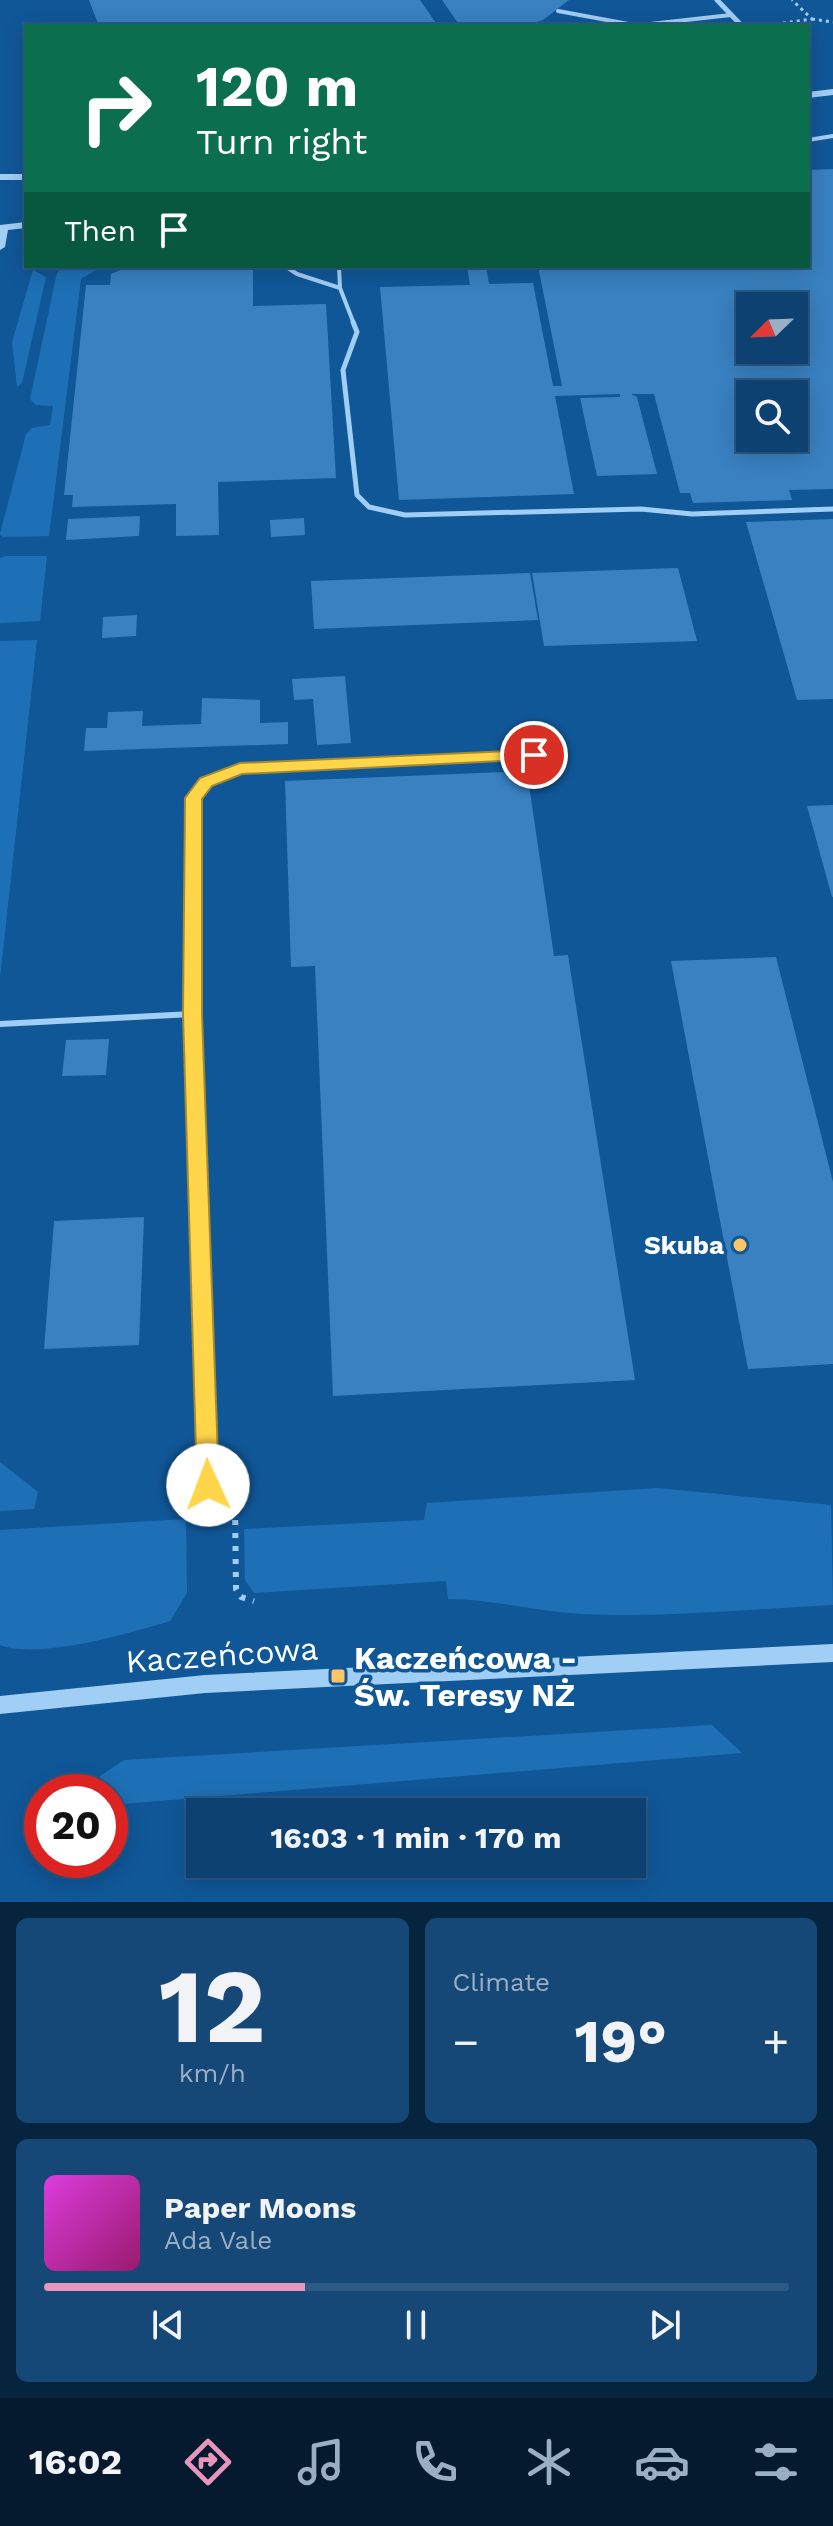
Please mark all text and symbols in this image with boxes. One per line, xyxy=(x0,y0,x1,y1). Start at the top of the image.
text: 120 m xyxy=(196,54,358,120)
icon: right xyxy=(64,56,168,160)
text: Turn right xyxy=(196,121,367,163)
icon: arrive xyxy=(152,208,196,252)
text: Then xyxy=(64,213,136,248)
north arrow xyxy=(736,292,808,364)
map controls xyxy=(736,292,808,452)
button: search xyxy=(736,380,808,452)
pin xyxy=(500,721,568,789)
icon: arrive xyxy=(512,733,556,777)
place label: Skuba xyxy=(644,1230,724,1260)
marker: Skuba xyxy=(731,1236,749,1254)
position arrow xyxy=(166,1443,250,1527)
street label: Kaczeńcowa xyxy=(125,1629,319,1681)
place label: Kaczeńcowa - Św. Teresy NŻ xyxy=(354,1639,577,1714)
marker: Kaczeńcowa - Św. Teresy NŻ xyxy=(329,1667,347,1685)
speed limit sign: 20 xyxy=(24,1774,128,1878)
text: 16:03 · 1 min · 170 m xyxy=(270,1820,562,1855)
text: 12 xyxy=(159,1945,266,2067)
text: Climate xyxy=(453,1967,550,1997)
text: 19° xyxy=(574,2006,667,2077)
text: − xyxy=(453,2016,479,2068)
text: + xyxy=(762,2016,789,2068)
text: km/h xyxy=(179,2058,246,2088)
text: Paper Moons xyxy=(164,2190,356,2225)
text: Ada Vale xyxy=(164,2225,272,2255)
icon: previous xyxy=(146,2303,190,2347)
icon: pause xyxy=(394,2303,438,2347)
icon: next xyxy=(643,2303,687,2347)
icon: directions xyxy=(180,2434,236,2490)
icon: music xyxy=(293,2434,349,2490)
icon: phone xyxy=(407,2434,463,2490)
icon: climate xyxy=(521,2434,577,2490)
icon: car xyxy=(634,2434,690,2490)
icon: filters xyxy=(748,2434,804,2490)
text: 16:02 xyxy=(29,2441,122,2483)

